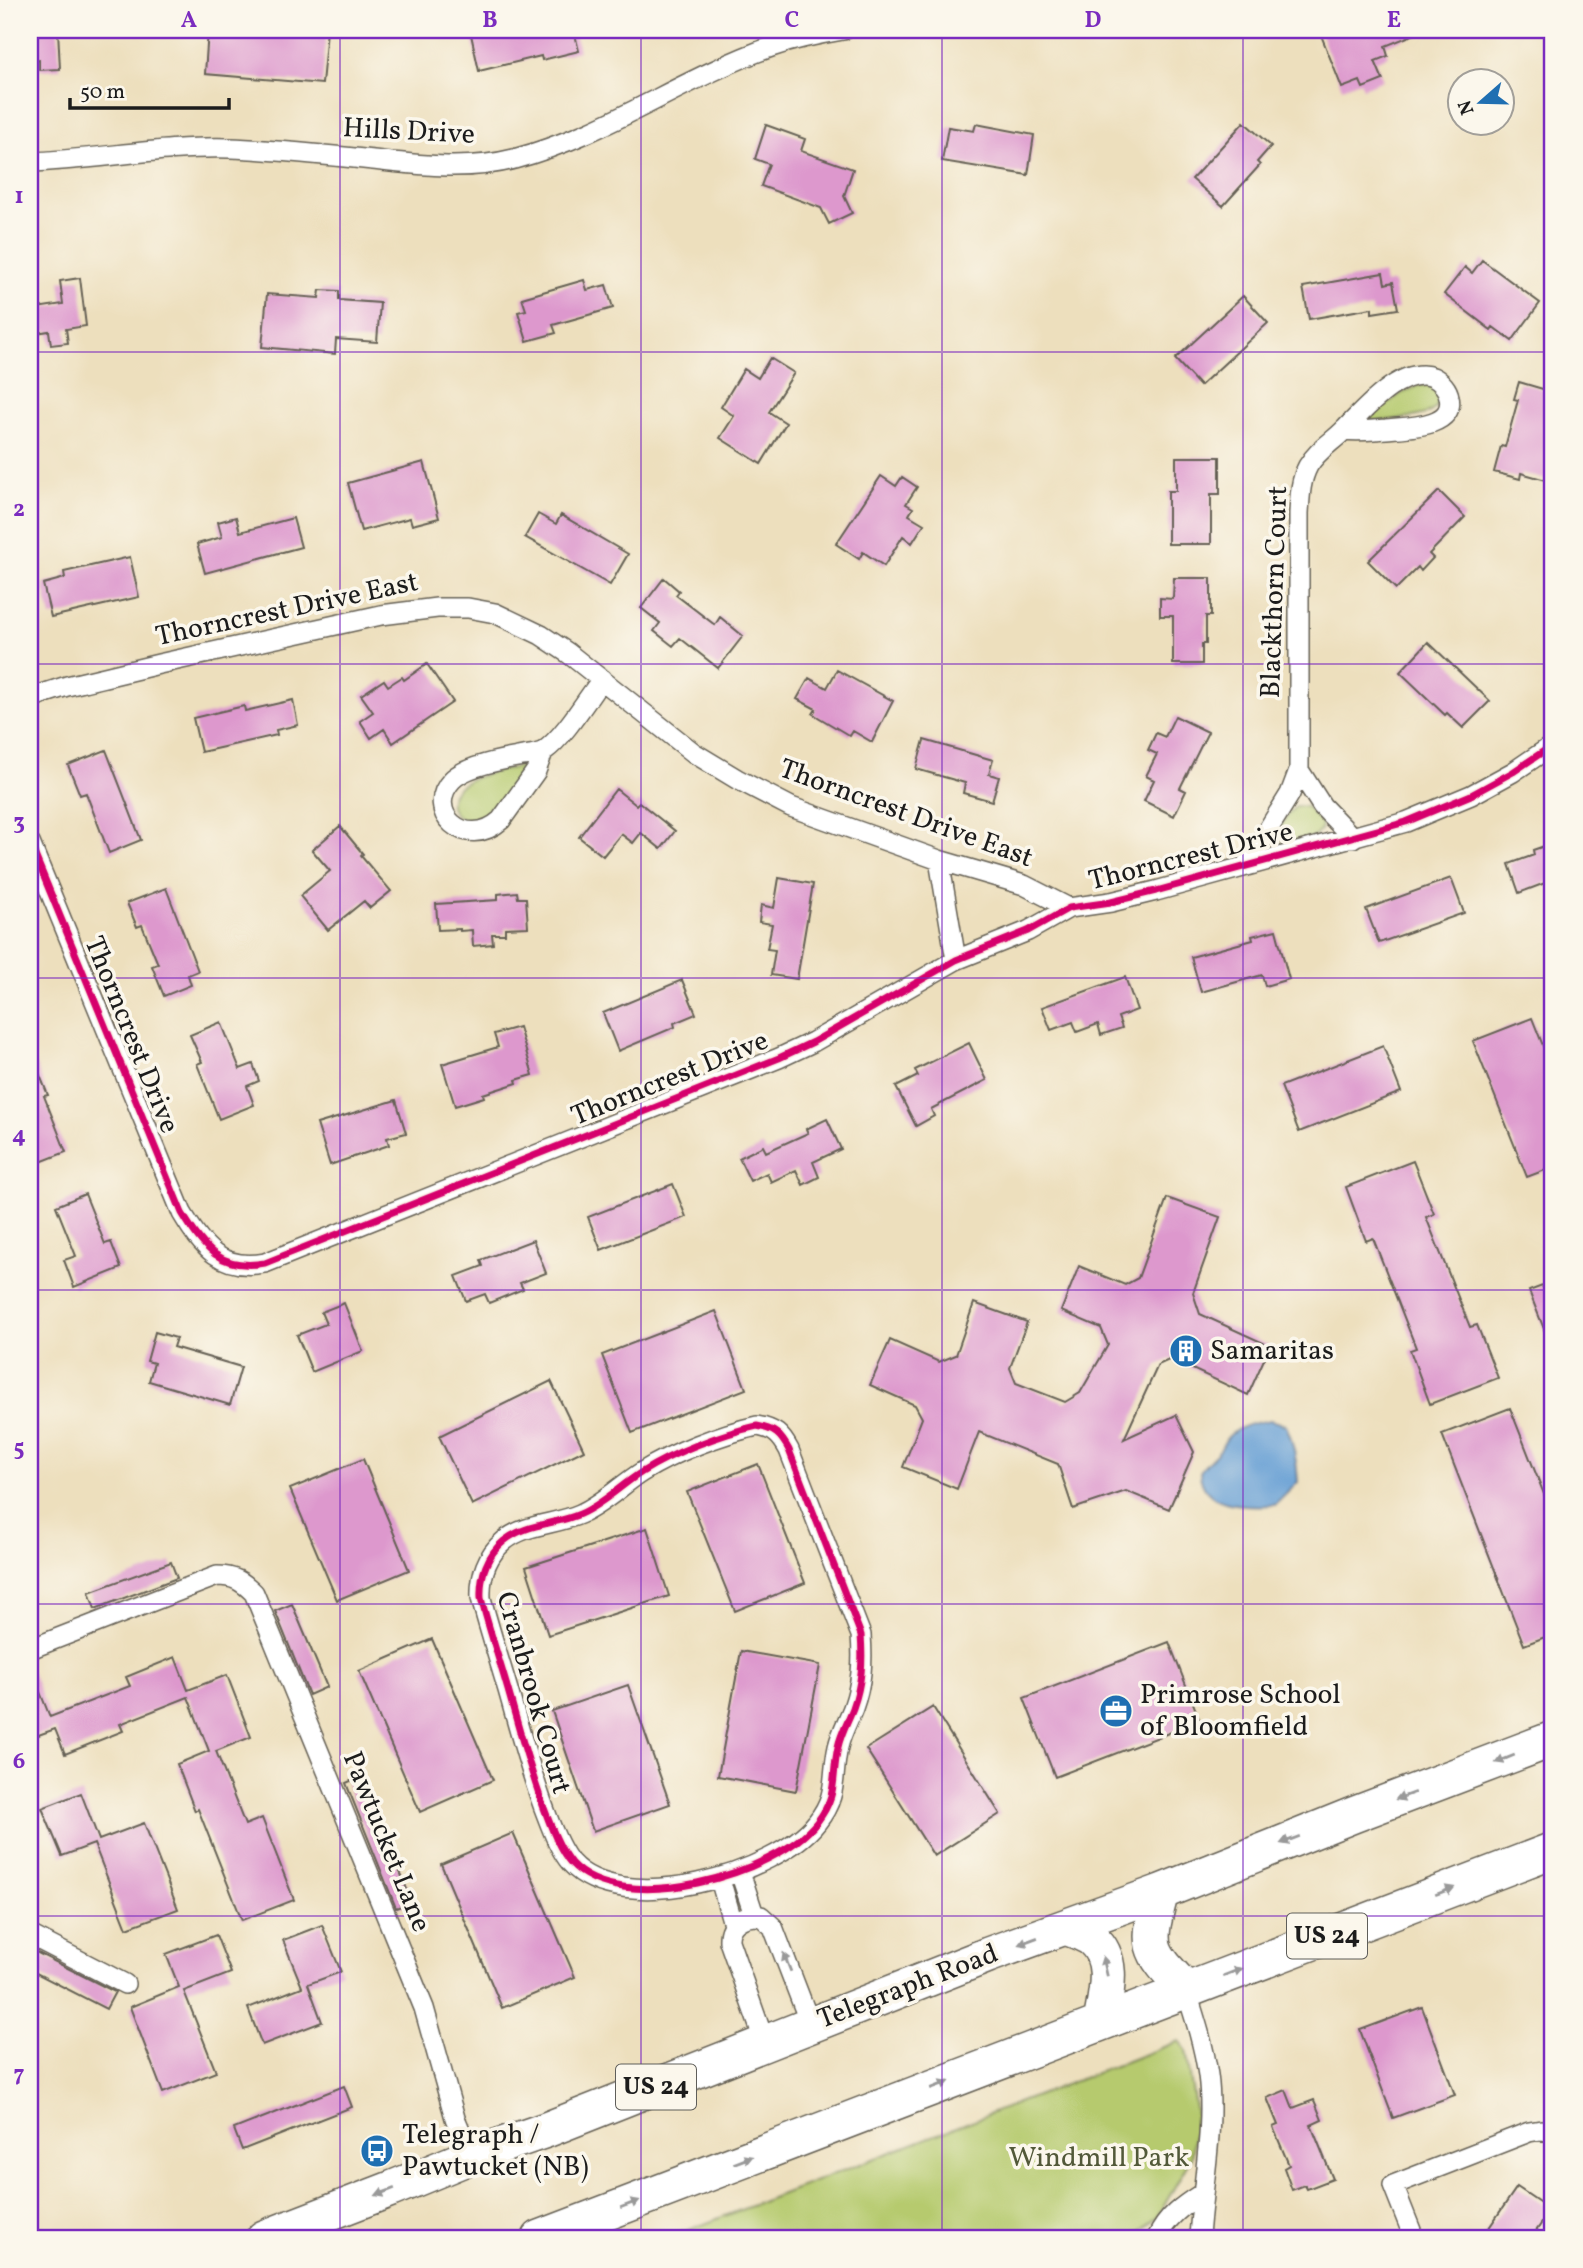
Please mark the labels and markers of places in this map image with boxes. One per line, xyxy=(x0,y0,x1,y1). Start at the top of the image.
building icon: Samaritas xyxy=(1167,1332,1205,1370)
place label: Samaritas xyxy=(1210,1332,1334,1371)
place label: Primrose School of Bloomfield xyxy=(1140,1676,1341,1747)
office icon: Primrose School of Bloomfield xyxy=(1097,1692,1135,1730)
place label: Telegraph / Pawtucket (NB) xyxy=(402,2116,589,2187)
bus stop icon: Telegraph / Pawtucket (NB) xyxy=(358,2132,396,2170)

